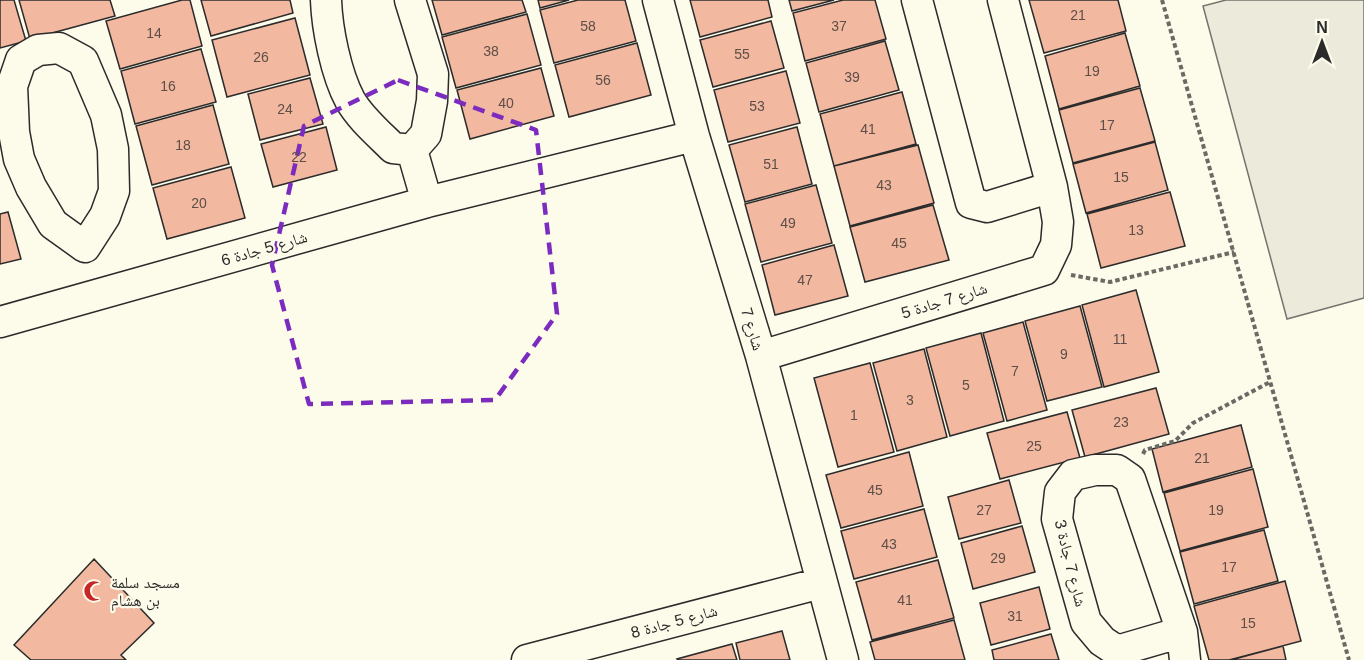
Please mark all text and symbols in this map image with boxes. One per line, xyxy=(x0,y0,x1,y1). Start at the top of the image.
house number: 21 xyxy=(1070,7,1086,23)
north arrow xyxy=(1292,12,1352,72)
house number: 58 xyxy=(580,18,596,34)
house number: 37 xyxy=(831,18,847,34)
text: N xyxy=(1316,19,1328,36)
house number: 14 xyxy=(146,25,162,41)
house number: 38 xyxy=(483,43,499,59)
house number: 55 xyxy=(734,46,750,62)
house number: 26 xyxy=(253,49,269,65)
house number: 19 xyxy=(1084,63,1100,79)
house number: 39 xyxy=(844,69,860,85)
house number: 56 xyxy=(595,72,611,88)
house number: 16 xyxy=(160,78,176,94)
house number: 40 xyxy=(498,95,514,111)
house number: 53 xyxy=(749,98,765,114)
house number: 24 xyxy=(277,101,293,117)
house number: 17 xyxy=(1099,117,1115,133)
house number: 41 xyxy=(860,121,876,137)
house number: 18 xyxy=(175,137,191,153)
house number: 22 xyxy=(291,149,307,165)
house number: 51 xyxy=(763,156,779,172)
house number: 15 xyxy=(1113,169,1129,185)
house number: 43 xyxy=(876,177,892,193)
house number: 20 xyxy=(191,195,207,211)
house number: 49 xyxy=(780,215,796,231)
house number: 13 xyxy=(1128,222,1144,238)
street label: شارع 5 جادة 6 xyxy=(219,228,310,271)
house number: 45 xyxy=(891,235,907,251)
house number: 47 xyxy=(797,272,813,288)
street label: شارع 7 جادة 5 xyxy=(899,279,990,324)
street label: شارع 7 xyxy=(736,306,767,353)
house number: 11 xyxy=(1113,331,1127,347)
house number: 9 xyxy=(1060,346,1068,362)
house number: 7 xyxy=(1011,363,1019,379)
house number: 5 xyxy=(962,377,970,393)
house number: 3 xyxy=(906,392,914,408)
house number: 1 xyxy=(850,407,858,423)
house number: 23 xyxy=(1113,414,1129,430)
house number: 25 xyxy=(1026,438,1042,454)
house number: 21 xyxy=(1194,450,1210,466)
house number: 45 xyxy=(867,482,883,498)
house number: 27 xyxy=(976,502,992,518)
house number: 19 xyxy=(1208,502,1224,518)
street label: شارع 7 جادة 3 xyxy=(1050,518,1090,609)
house number: 43 xyxy=(881,536,897,552)
house number: 29 xyxy=(990,550,1006,566)
house number: 17 xyxy=(1221,559,1237,575)
place label: مسجد سلمة بن هشام xyxy=(111,574,180,611)
mosque icon: مسجد سلمة بن هشام xyxy=(82,579,106,603)
house number: 41 xyxy=(897,592,913,608)
street label: شارع 5 جادة 8 xyxy=(629,602,720,643)
house number: 31 xyxy=(1007,608,1023,624)
house number: 15 xyxy=(1240,615,1256,631)

